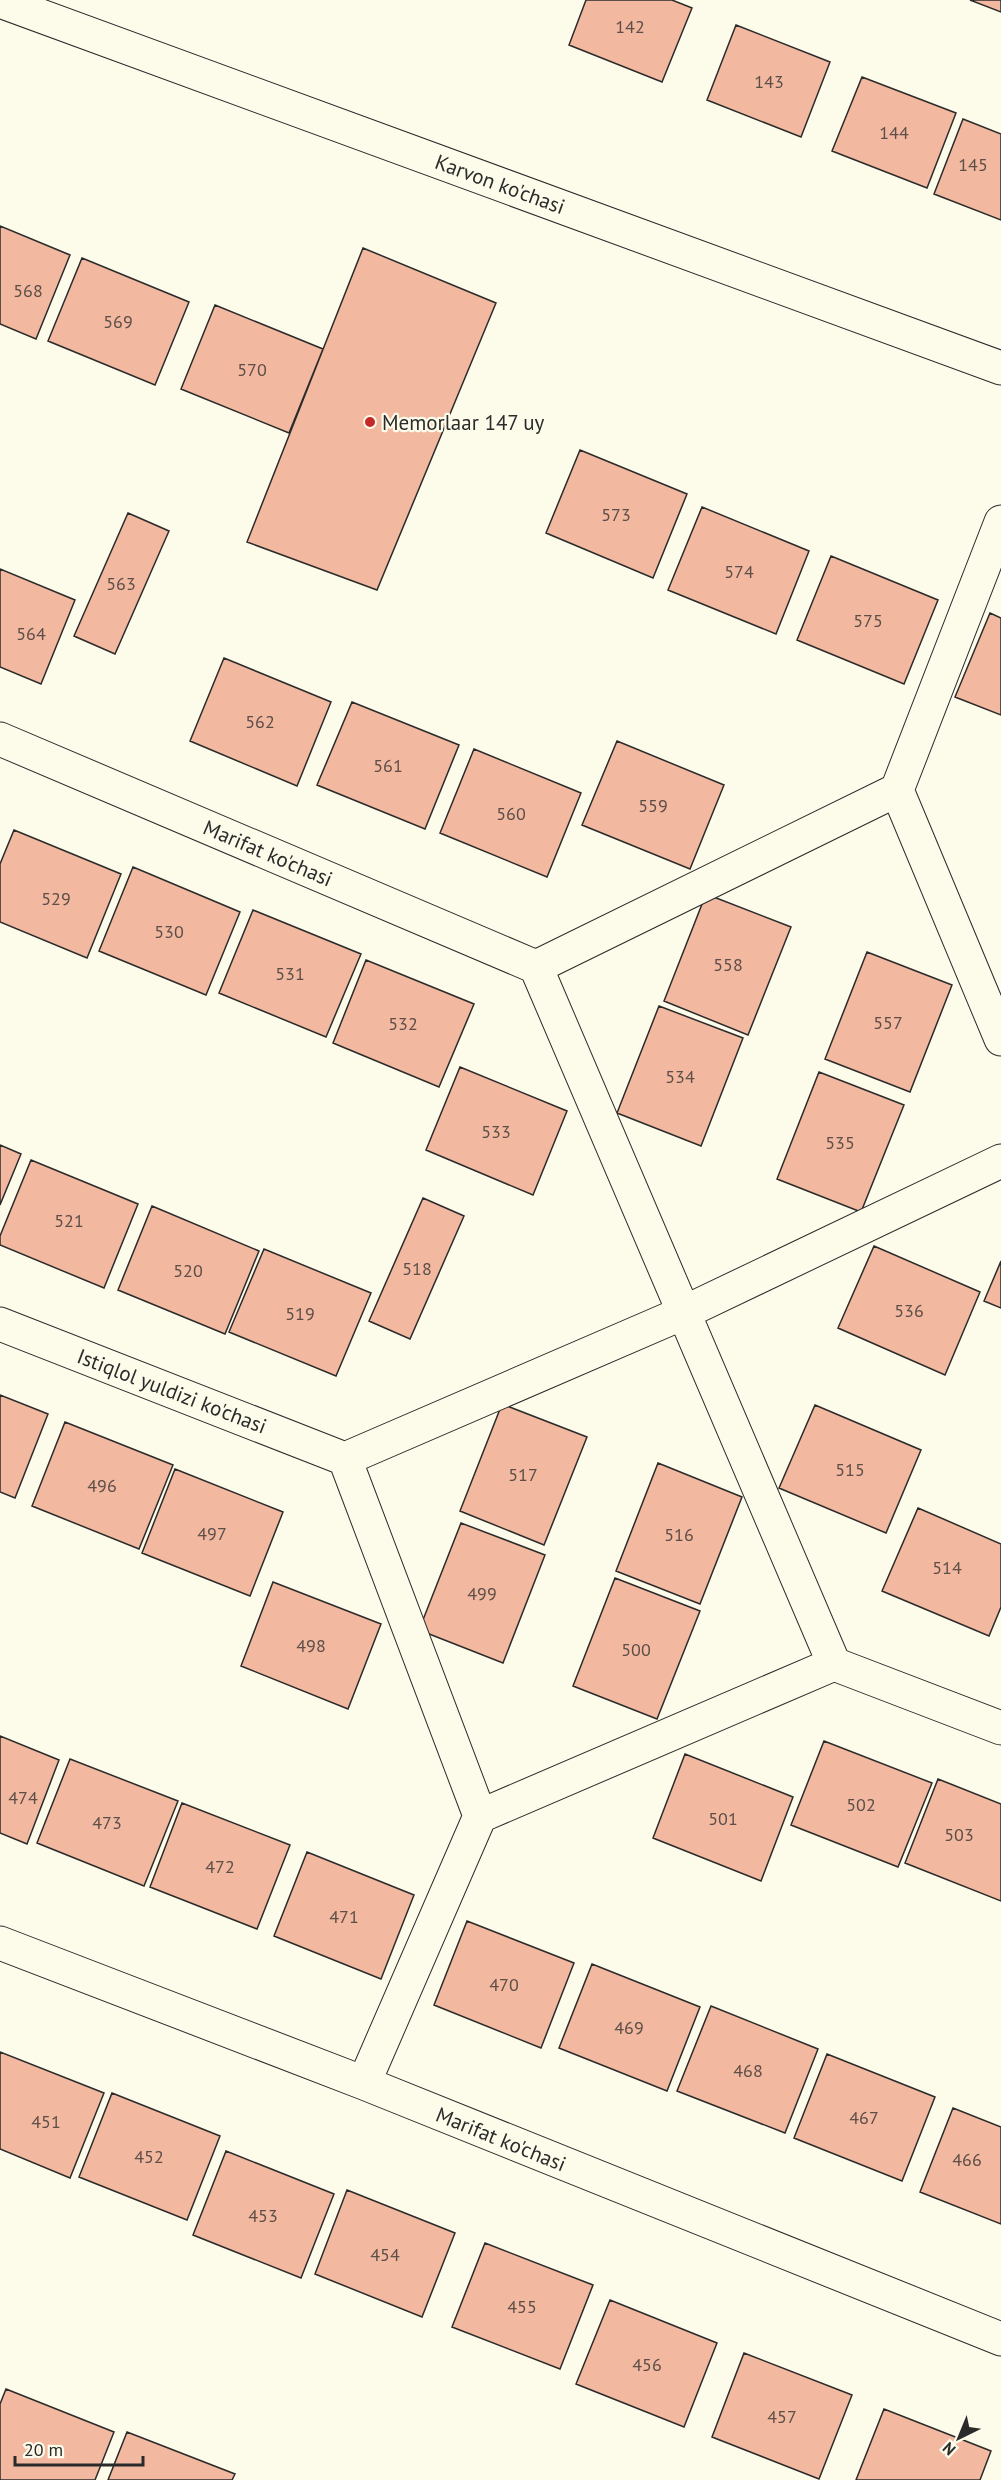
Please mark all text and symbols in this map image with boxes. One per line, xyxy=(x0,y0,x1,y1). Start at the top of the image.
house number: 142 xyxy=(615,15,645,38)
house number: 143 xyxy=(754,70,784,93)
house number: 144 xyxy=(879,121,909,144)
street label: Karvon ko'chasi xyxy=(431,148,569,220)
house number: 145 xyxy=(958,153,988,176)
house number: 568 xyxy=(13,279,43,302)
house number: 569 xyxy=(103,310,133,333)
house number: 570 xyxy=(237,358,267,381)
place label: Memorlaar 147 uy xyxy=(382,409,545,436)
marker: Memorlaar 147 uy xyxy=(363,415,377,429)
house number: 573 xyxy=(601,503,631,526)
house number: 574 xyxy=(724,560,754,583)
house number: 563 xyxy=(106,572,136,595)
house number: 575 xyxy=(853,609,883,632)
house number: 564 xyxy=(16,622,46,645)
house number: 562 xyxy=(245,710,275,733)
house number: 561 xyxy=(373,754,403,777)
house number: 559 xyxy=(638,794,668,817)
house number: 560 xyxy=(496,802,526,825)
street label: Marifat ko'chasi xyxy=(199,814,337,892)
house number: 529 xyxy=(41,887,71,910)
house number: 530 xyxy=(154,920,184,943)
house number: 558 xyxy=(713,953,743,976)
house number: 531 xyxy=(275,962,305,985)
house number: 557 xyxy=(873,1011,903,1034)
house number: 532 xyxy=(388,1012,418,1035)
house number: 534 xyxy=(665,1065,695,1088)
house number: 533 xyxy=(481,1120,511,1143)
house number: 535 xyxy=(825,1131,855,1154)
house number: 521 xyxy=(54,1209,84,1232)
house number: 518 xyxy=(402,1257,432,1280)
house number: 520 xyxy=(173,1259,203,1282)
house number: 536 xyxy=(894,1299,924,1322)
house number: 519 xyxy=(285,1302,315,1325)
street label: Istiqlol yuldizi ko'chasi xyxy=(73,1342,271,1440)
house number: 515 xyxy=(835,1458,865,1481)
house number: 517 xyxy=(508,1463,538,1486)
house number: 496 xyxy=(87,1474,117,1497)
house number: 497 xyxy=(197,1522,227,1545)
house number: 516 xyxy=(664,1523,694,1546)
house number: 514 xyxy=(932,1556,962,1579)
house number: 499 xyxy=(467,1582,497,1605)
house number: 498 xyxy=(296,1634,326,1657)
house number: 500 xyxy=(621,1638,651,1661)
house number: 474 xyxy=(8,1786,38,1809)
house number: 502 xyxy=(846,1793,876,1816)
house number: 501 xyxy=(708,1807,738,1830)
house number: 473 xyxy=(92,1811,122,1834)
house number: 503 xyxy=(944,1823,974,1846)
house number: 472 xyxy=(205,1855,235,1878)
house number: 471 xyxy=(329,1905,359,1928)
house number: 470 xyxy=(489,1973,519,1996)
house number: 469 xyxy=(614,2016,644,2039)
house number: 468 xyxy=(733,2059,763,2082)
street label: Marifat ko'chasi xyxy=(432,2101,570,2177)
house number: 467 xyxy=(849,2106,879,2129)
house number: 451 xyxy=(31,2110,61,2133)
house number: 452 xyxy=(134,2145,164,2168)
house number: 466 xyxy=(952,2148,982,2171)
house number: 453 xyxy=(248,2204,278,2227)
house number: 454 xyxy=(370,2243,400,2266)
house number: 455 xyxy=(507,2295,537,2318)
house number: 456 xyxy=(632,2353,662,2376)
house number: 457 xyxy=(767,2405,797,2428)
north arrow xyxy=(929,2408,989,2468)
scale bar xyxy=(15,2429,142,2467)
text: 20 m xyxy=(24,2438,63,2461)
text: N xyxy=(938,2438,959,2460)

